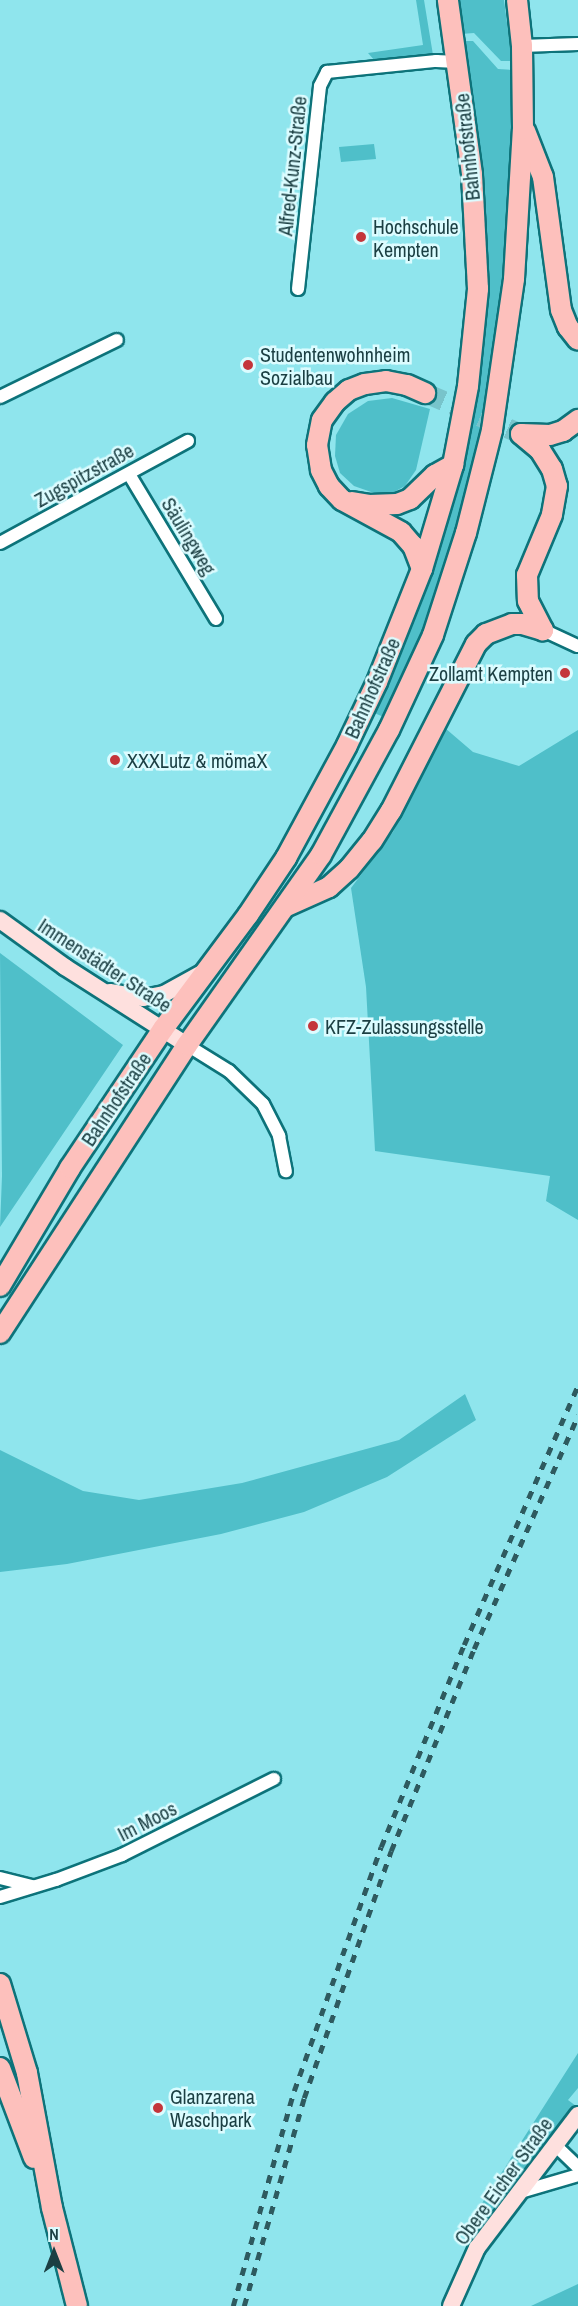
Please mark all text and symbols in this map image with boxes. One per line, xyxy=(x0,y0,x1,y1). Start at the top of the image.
street label: Bahnhofstraße xyxy=(449,92,485,202)
street label: Alfred-Kunz-Straße xyxy=(273,95,311,237)
place label: Hochschule Kempten xyxy=(373,214,459,261)
marker: Hochschule Kempten xyxy=(354,230,368,244)
place label: Studentenwohnheim Sozialbau xyxy=(260,342,410,389)
marker: Studentenwohnheim Sozialbau xyxy=(241,358,255,372)
street label: Zugspitzstraße xyxy=(30,438,138,512)
street label: Säulingweg xyxy=(157,493,221,579)
street label: Bahnhofstraße xyxy=(339,634,405,742)
place label: Zollamt Kempten xyxy=(429,661,553,685)
marker: Zollamt Kempten xyxy=(558,666,572,680)
place label: XXXLutz & mömaX xyxy=(127,748,267,772)
marker: XXXLutz & mömaX xyxy=(108,753,122,767)
street label: Immenstädter Straße xyxy=(34,913,176,1017)
place label: KFZ-Zulassungsstelle xyxy=(325,1014,484,1038)
marker: KFZ-Zulassungsstelle xyxy=(306,1019,320,1033)
street label: Bahnhofstraße xyxy=(76,1048,156,1150)
street label: Im Moos xyxy=(114,1796,180,1846)
place label: Glanzarena Waschpark xyxy=(170,2084,255,2131)
marker: Glanzarena Waschpark xyxy=(151,2101,165,2115)
street label: Obere Eicher Straße xyxy=(449,2113,557,2249)
north arrow xyxy=(24,2222,84,2282)
text: N xyxy=(49,2223,59,2245)

